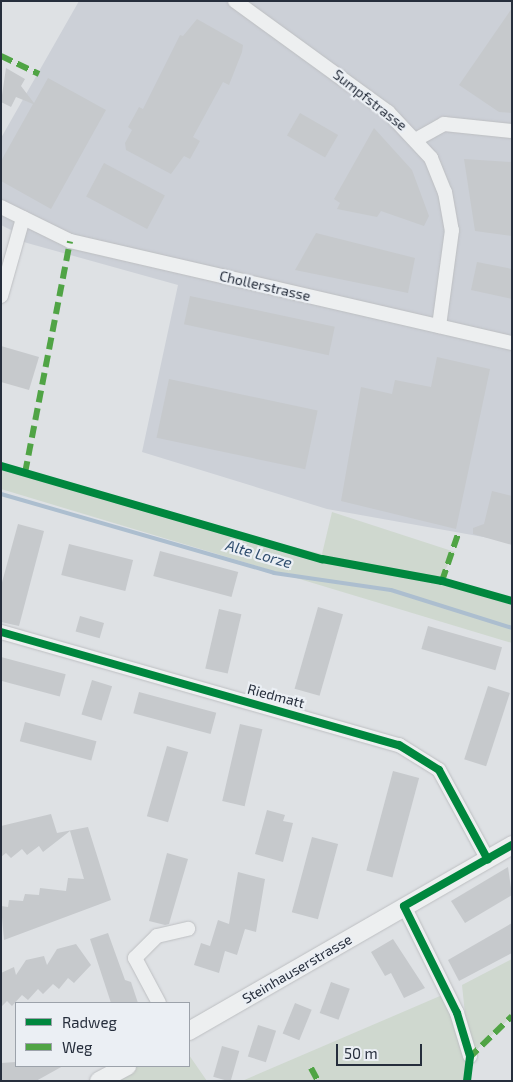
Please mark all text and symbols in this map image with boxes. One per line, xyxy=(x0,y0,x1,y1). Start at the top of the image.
street label: Sumpfstrasse xyxy=(330,66,410,134)
street label: Chollerstrasse xyxy=(218,267,312,305)
water label: Alte Lorze xyxy=(224,536,294,572)
street label: Riedmatt xyxy=(246,680,306,712)
street label: Steinhauserstrasse xyxy=(239,931,355,1007)
legend xyxy=(15,1002,190,1067)
text: Radweg xyxy=(62,1013,117,1031)
scale bar xyxy=(338,1034,424,1066)
text: Weg xyxy=(62,1038,92,1056)
text: 50 m xyxy=(344,1044,378,1062)

